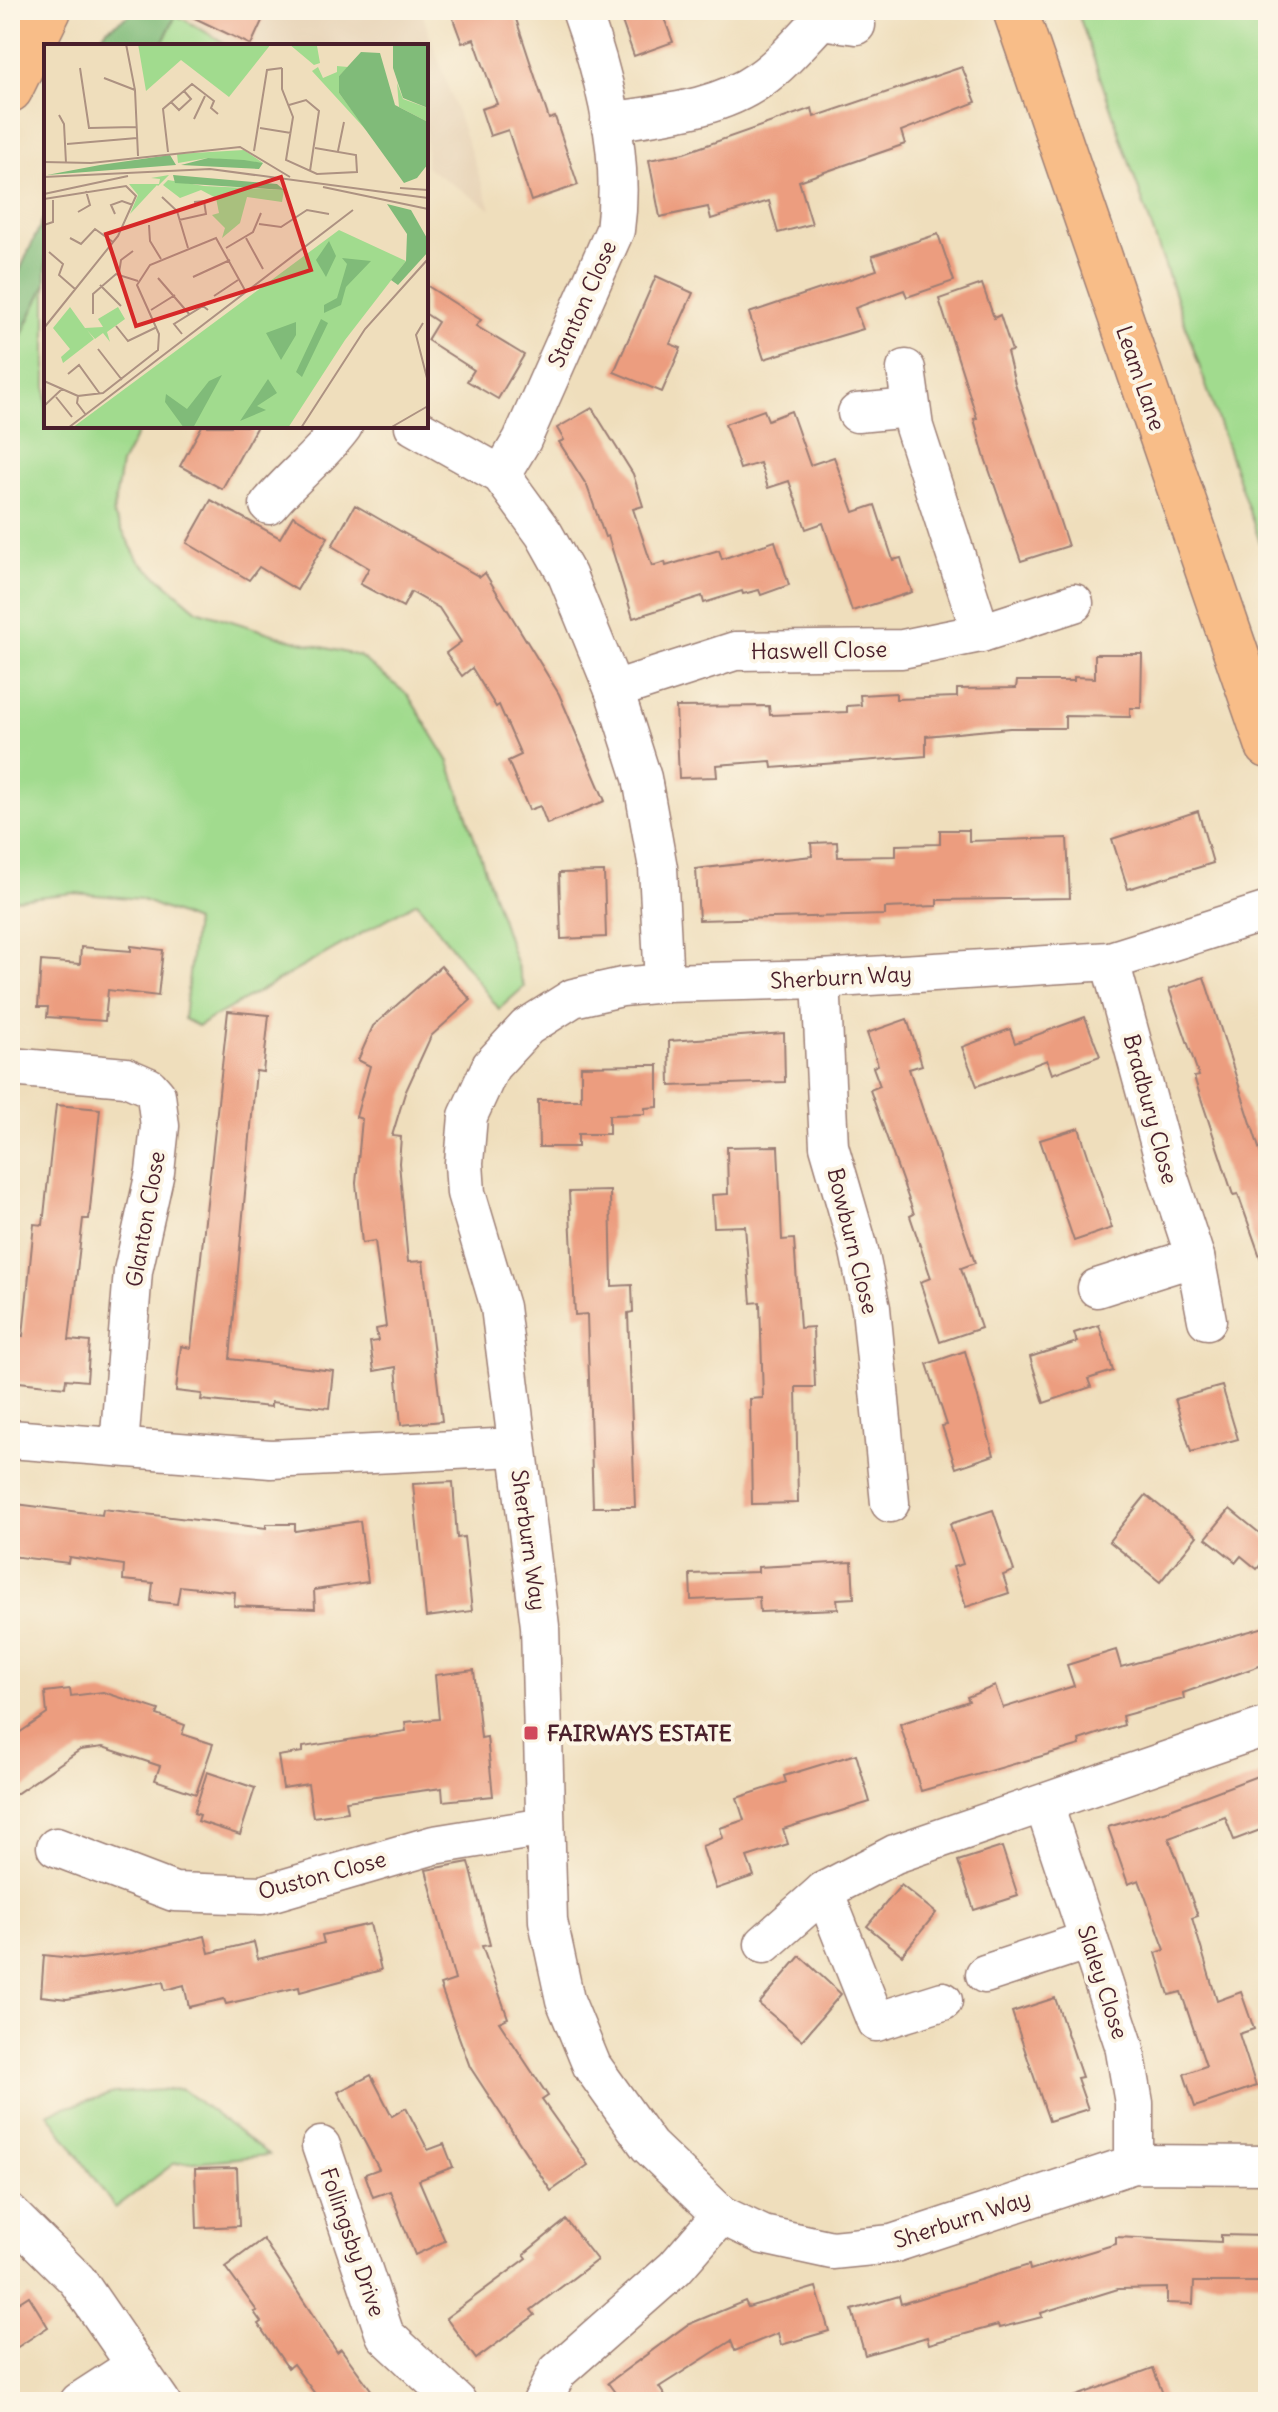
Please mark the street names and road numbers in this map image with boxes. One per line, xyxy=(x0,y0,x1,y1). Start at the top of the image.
street label: Stanton Close xyxy=(542,236,622,372)
street label: Leam Lane xyxy=(1110,322,1172,434)
street label: Haswell Close xyxy=(751,635,887,665)
street label: Sherburn Way xyxy=(769,959,913,995)
street label: Bradbury Close xyxy=(1118,1031,1184,1187)
street label: Glanton Close xyxy=(119,1149,171,1289)
street label: Bowburn Close xyxy=(821,1165,885,1317)
street label: Sherburn Way xyxy=(505,1468,553,1612)
street label: Ouston Close xyxy=(255,1844,389,1906)
street label: Slaley Close xyxy=(1071,1922,1135,2042)
street label: Follingsby Drive xyxy=(314,2164,392,2320)
street label: Sherburn Way xyxy=(890,2184,1034,2254)

